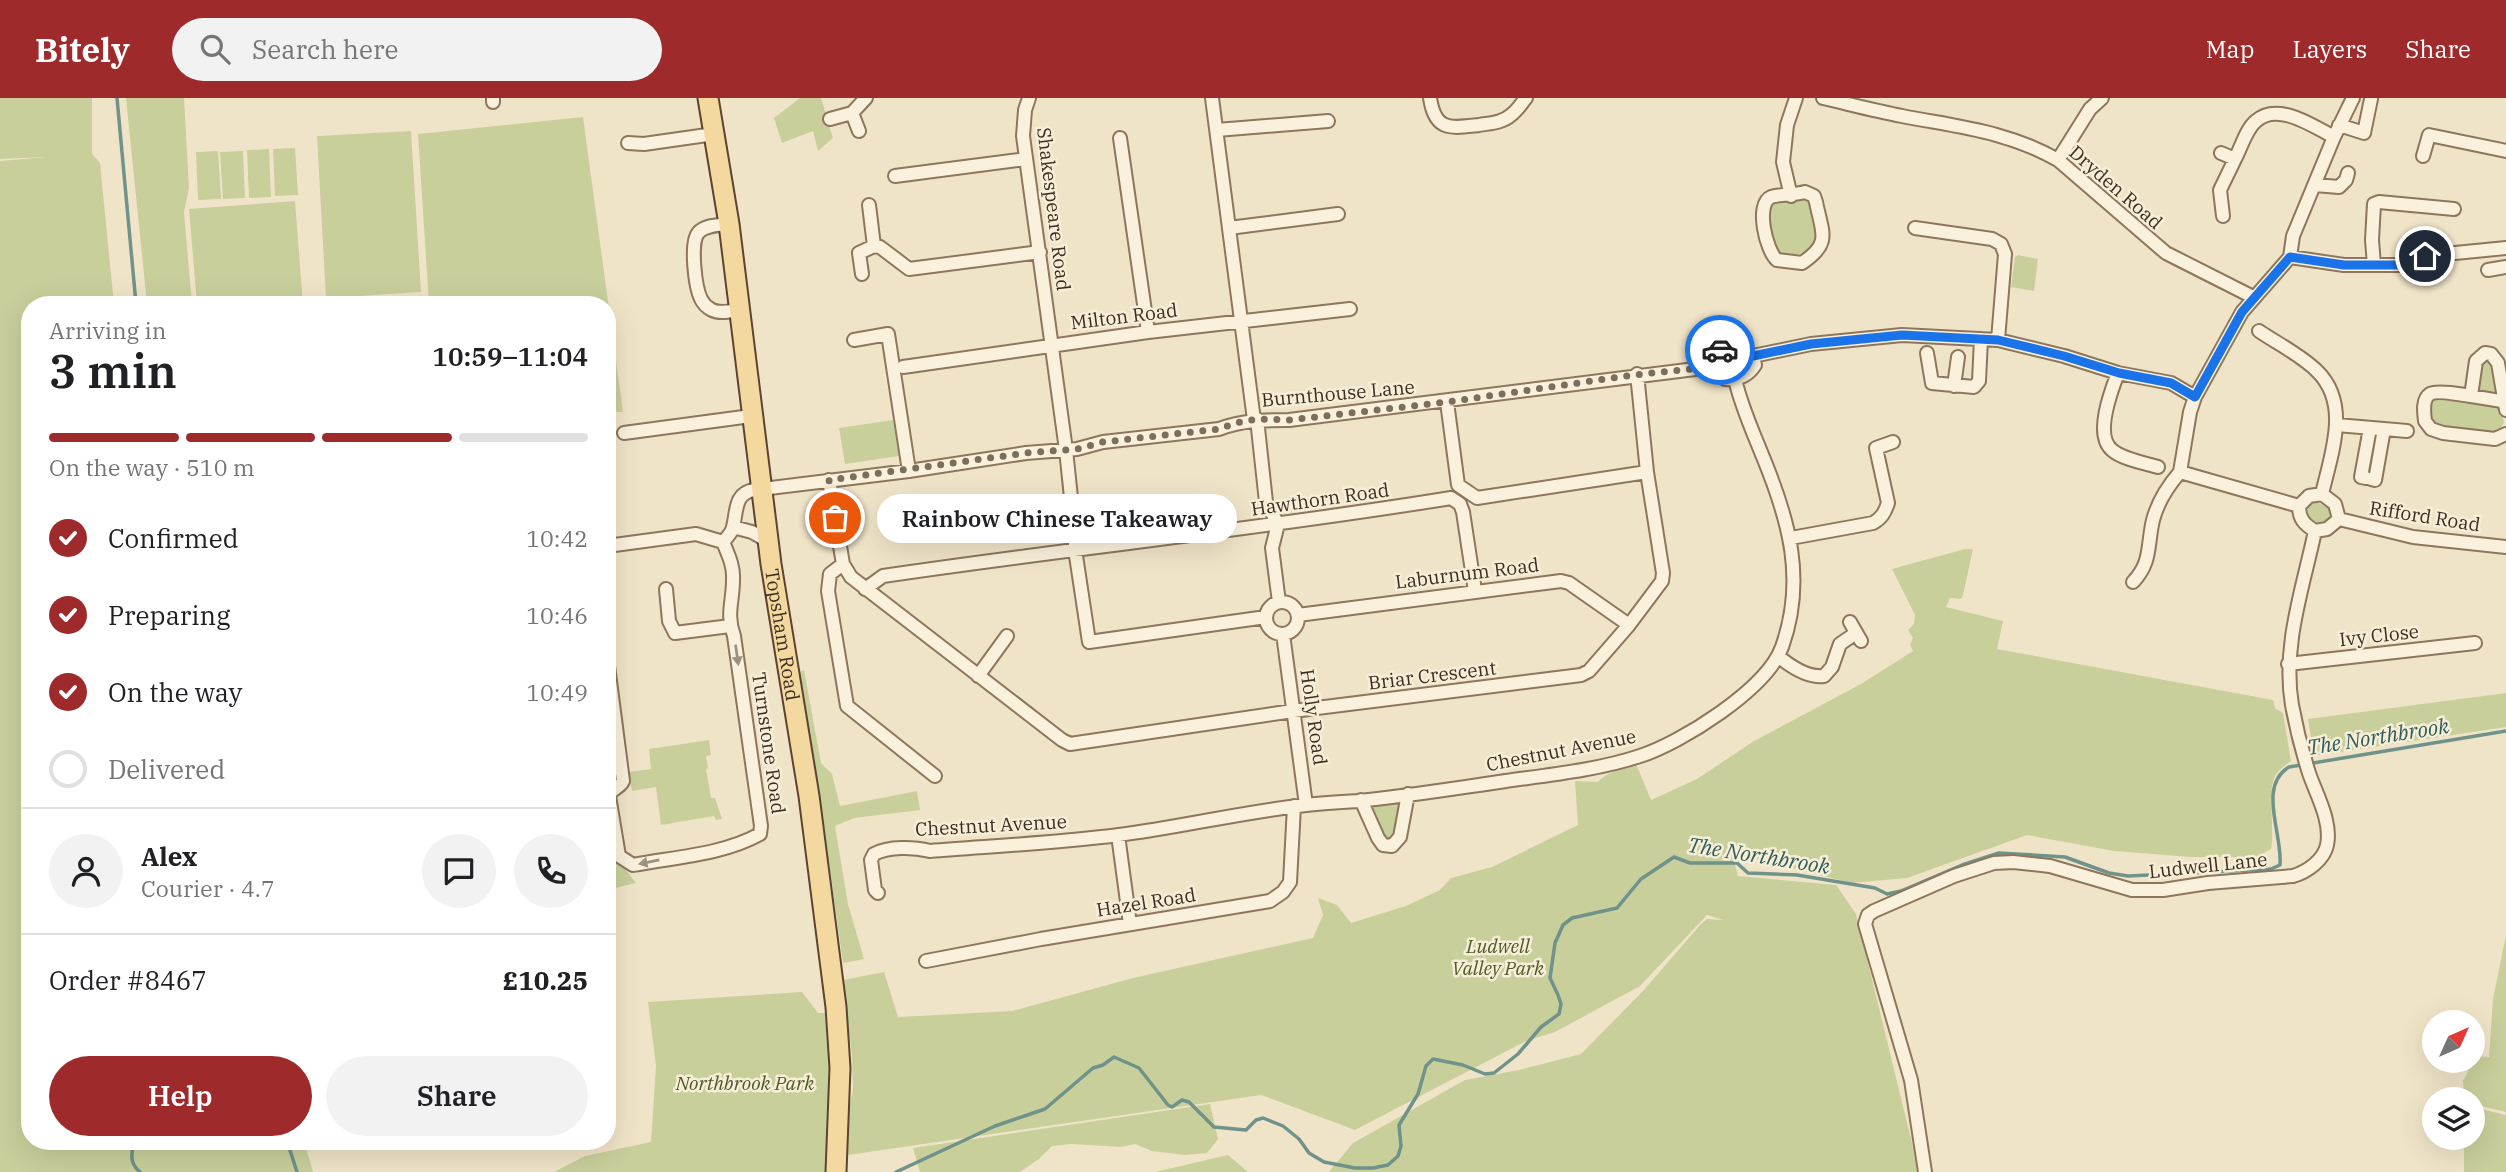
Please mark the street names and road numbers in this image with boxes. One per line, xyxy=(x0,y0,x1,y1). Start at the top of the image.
street label: Shakespeare Road xyxy=(1032,126,1076,292)
street label: Dryden Road xyxy=(2064,140,2168,234)
street label: Milton Road xyxy=(1069,298,1179,334)
street label: Burnthouse Lane xyxy=(1260,374,1416,412)
street label: Hawthorn Road xyxy=(1249,477,1391,521)
street label: Rifford Road xyxy=(2368,495,2482,537)
street label: Laburnum Road xyxy=(1394,552,1540,594)
street label: Topsham Road xyxy=(760,567,805,702)
street label: Ivy Close xyxy=(2338,619,2420,651)
street label: Briar Crescent xyxy=(1367,655,1498,695)
street label: Holly Road xyxy=(1295,667,1333,767)
street label: Turnstone Road xyxy=(747,671,791,815)
street label: Chestnut Avenue xyxy=(1484,724,1638,776)
street label: Chestnut Avenue xyxy=(914,809,1068,841)
street label: Ludwell Lane xyxy=(2148,847,2268,883)
street label: Hazel Road xyxy=(1095,882,1197,922)

